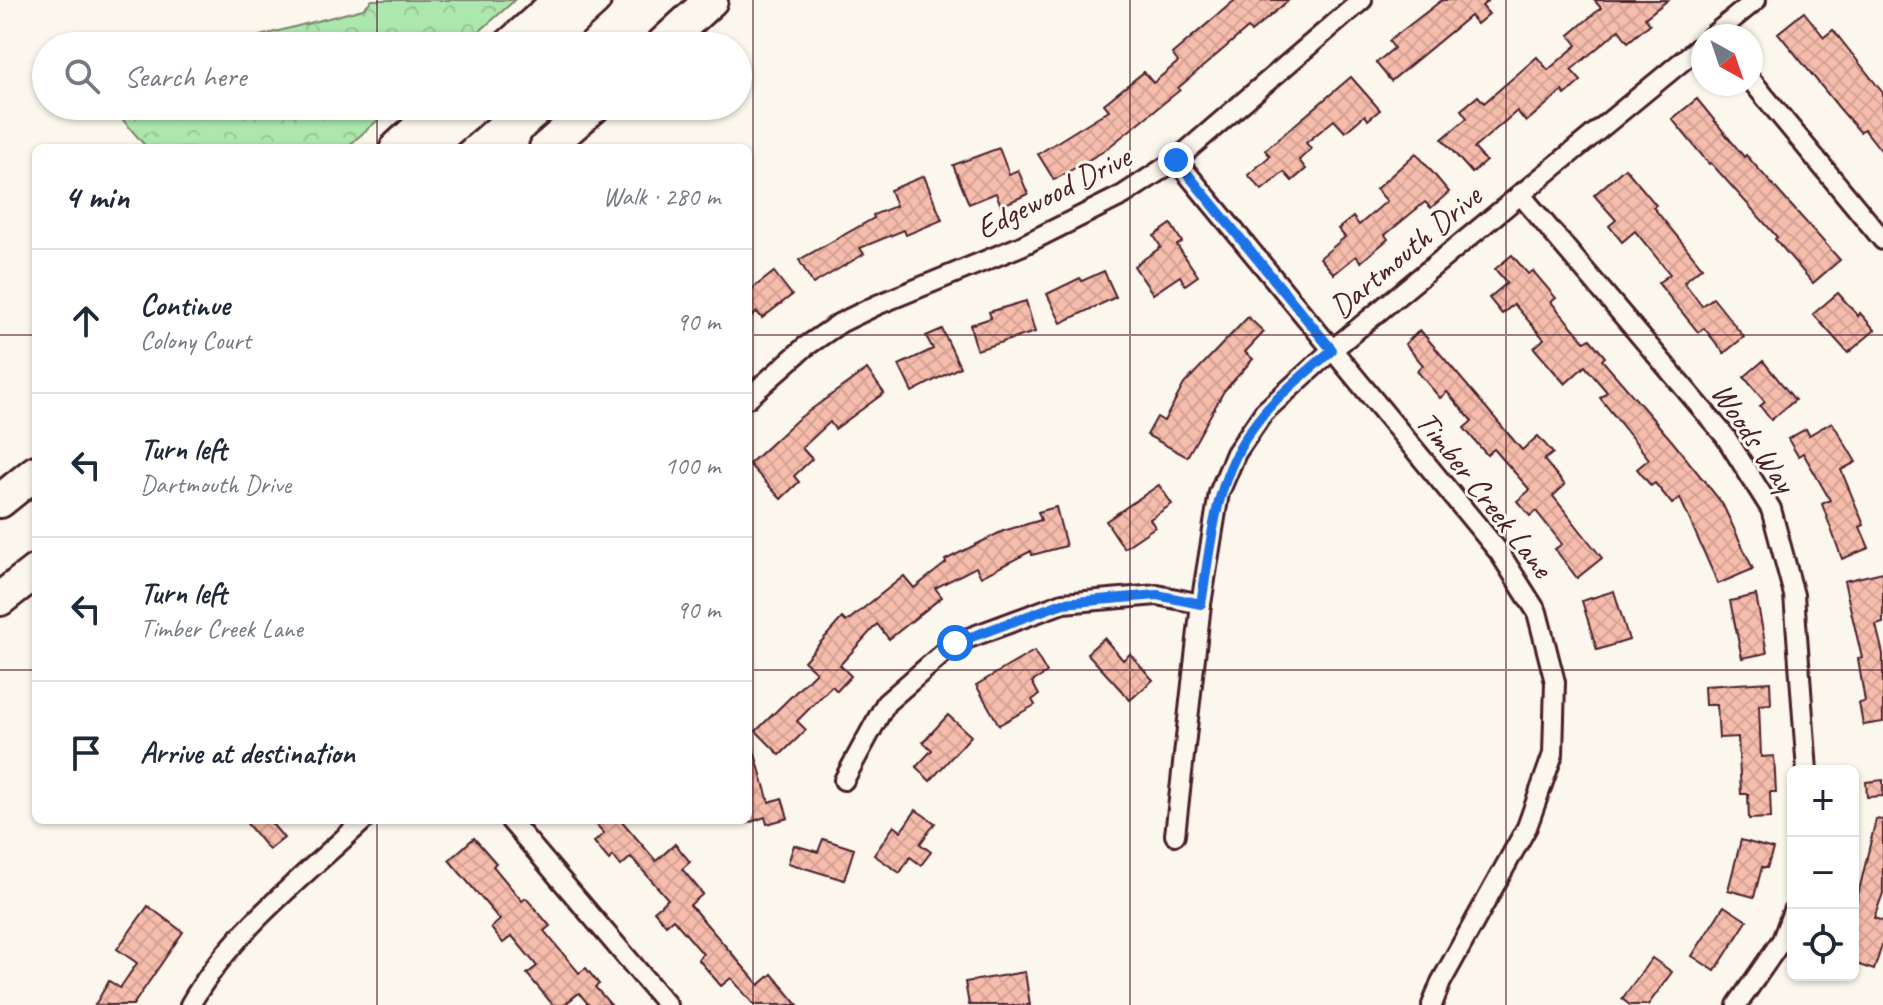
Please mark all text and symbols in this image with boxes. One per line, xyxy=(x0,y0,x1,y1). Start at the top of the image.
north arrow xyxy=(1691,24,1763,96)
search box xyxy=(32,32,752,120)
icon: search xyxy=(60,54,104,98)
text: Search here xyxy=(124,57,246,95)
street label: Edgewood Drive xyxy=(969,135,1140,249)
route end xyxy=(1158,142,1194,178)
street label: Dartmouth Drive xyxy=(1321,174,1492,327)
text: 4 min xyxy=(64,175,129,218)
text: Walk · 280 m xyxy=(603,180,720,213)
text: Continue xyxy=(140,286,230,324)
icon: ahead xyxy=(64,299,108,343)
text: 90 m xyxy=(676,305,720,338)
text: Colony Court xyxy=(140,324,251,357)
street label: Woods Way xyxy=(1702,374,1807,503)
street label: Timber Creek Lane xyxy=(1407,403,1564,588)
text: Turn left xyxy=(140,430,227,468)
icon: left xyxy=(64,443,108,487)
text: 100 m xyxy=(664,449,720,482)
text: Dartmouth Drive xyxy=(140,468,291,501)
text: Turn left xyxy=(140,574,227,612)
icon: left xyxy=(64,587,108,631)
text: 90 m xyxy=(676,593,720,626)
text: Timber Creek Lane xyxy=(140,612,303,645)
route start xyxy=(937,625,973,661)
icon: arrive xyxy=(64,731,108,775)
text: Arrive at destination xyxy=(140,734,355,772)
map controls xyxy=(1787,765,1859,981)
button: + xyxy=(1787,765,1859,837)
button: − xyxy=(1787,837,1859,909)
button: locate xyxy=(1787,909,1859,981)

